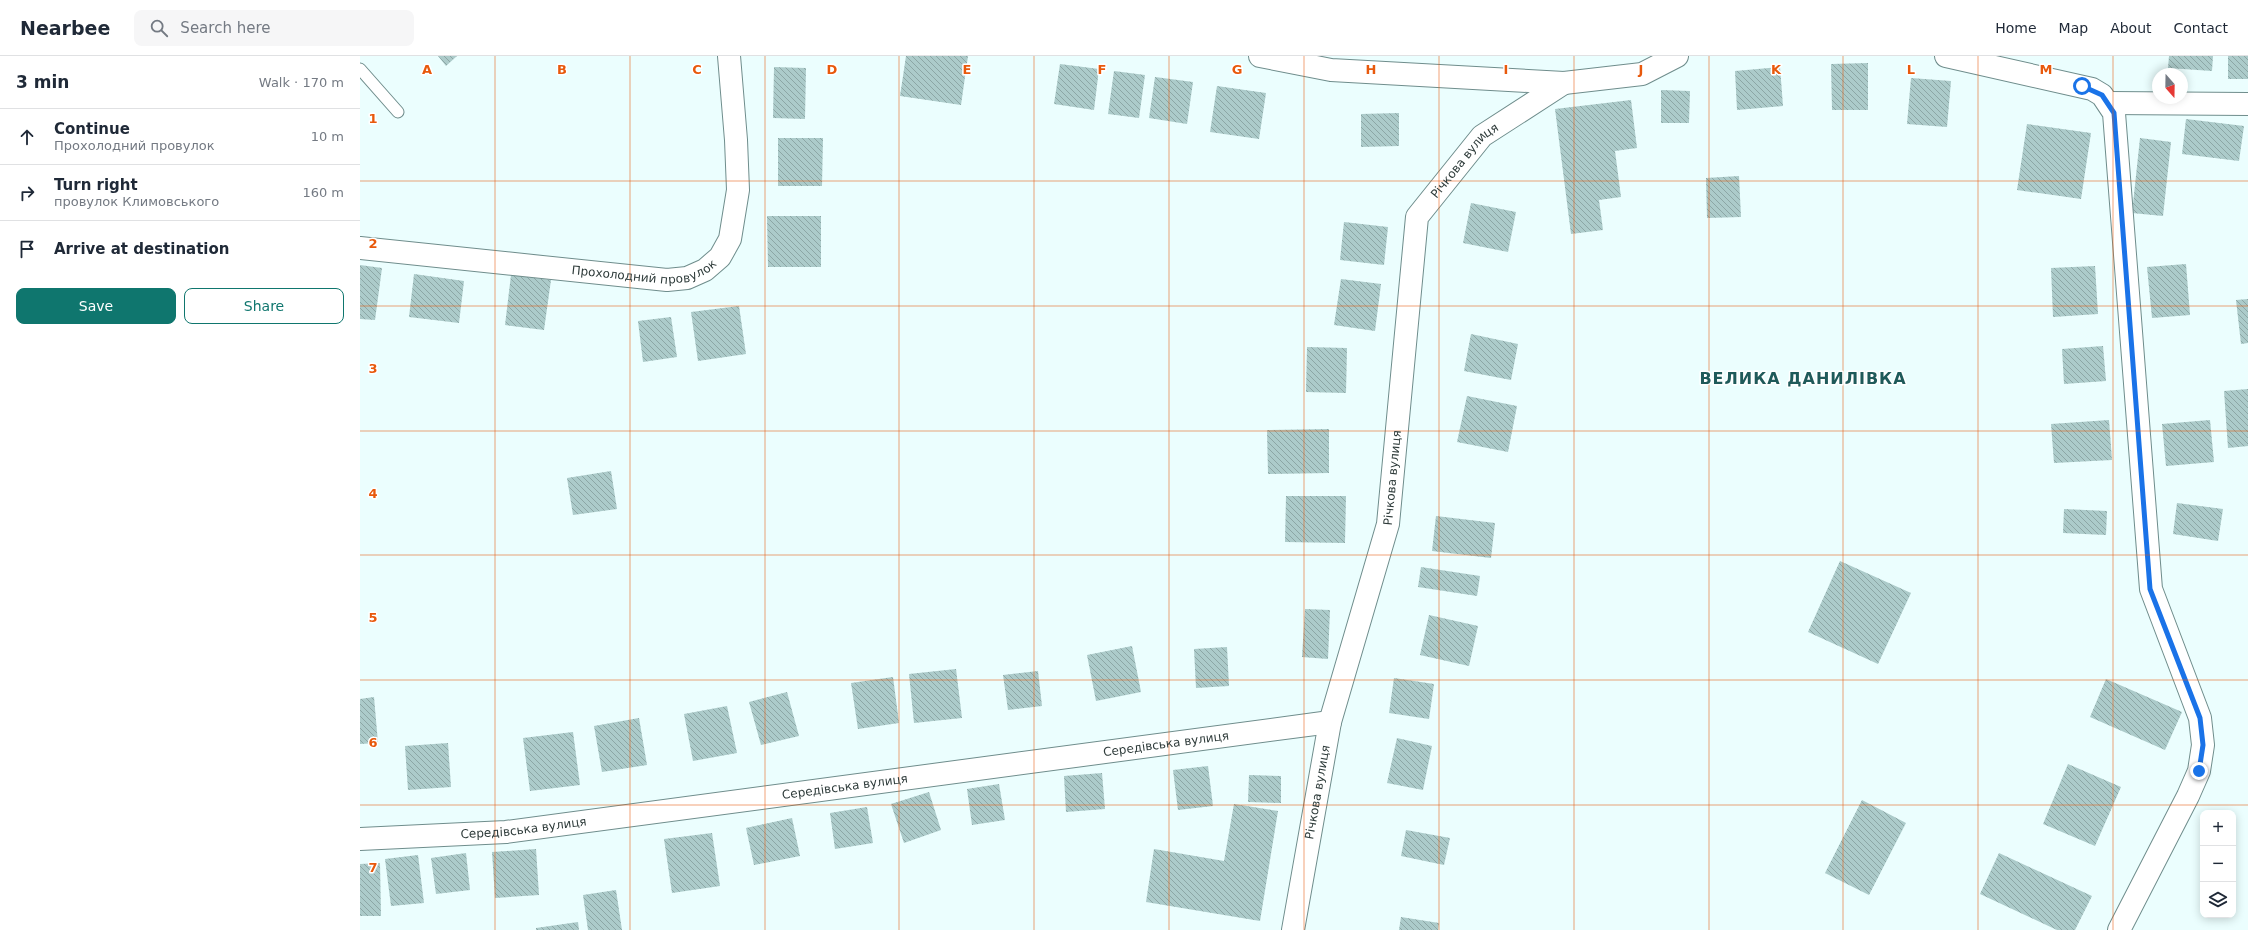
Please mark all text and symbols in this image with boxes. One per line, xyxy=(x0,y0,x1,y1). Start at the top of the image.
search box xyxy=(134,10,414,46)
text: Nearbee xyxy=(20,17,110,39)
icon: search xyxy=(148,17,170,39)
text: Search here xyxy=(180,19,270,37)
text: Home xyxy=(1995,20,2037,36)
text: Map xyxy=(2059,20,2088,36)
text: About xyxy=(2110,20,2152,36)
text: Contact xyxy=(2174,20,2228,36)
text: A xyxy=(422,62,432,77)
text: B xyxy=(557,62,567,77)
text: C xyxy=(692,62,702,77)
text: D xyxy=(827,62,838,77)
text: E xyxy=(963,62,971,77)
text: F xyxy=(1098,62,1106,77)
text: G xyxy=(1232,62,1242,77)
text: H xyxy=(1366,62,1376,77)
text: I xyxy=(1504,62,1508,77)
text: J xyxy=(1638,62,1643,77)
text: K xyxy=(1771,62,1782,77)
text: L xyxy=(1907,62,1915,77)
text: M xyxy=(2040,62,2052,77)
north arrow xyxy=(2152,68,2188,104)
text: 3 min xyxy=(16,72,69,92)
text: Walk · 170 m xyxy=(259,75,344,90)
route start xyxy=(2073,77,2091,95)
text: 1 xyxy=(368,111,378,126)
text: Continue xyxy=(54,120,130,138)
street label: Річкова вулиця xyxy=(1428,120,1501,201)
icon: ahead xyxy=(16,126,38,148)
text: 10 m xyxy=(311,129,344,144)
text: Прохолодний провулок xyxy=(54,138,215,153)
text: Turn right xyxy=(54,176,138,194)
icon: right xyxy=(16,182,38,204)
text: 160 m xyxy=(302,185,344,200)
text: провулок Климовського xyxy=(54,194,219,209)
text: 2 xyxy=(368,236,378,251)
icon: arrive xyxy=(16,238,38,260)
text: Arrive at destination xyxy=(54,240,229,258)
street label: Прохолодний провулок xyxy=(571,256,719,287)
button: Save xyxy=(16,288,176,324)
button: Share xyxy=(184,288,344,324)
text: 3 xyxy=(368,361,378,376)
district label: ВЕЛИКА ДАНИЛІВКА xyxy=(1699,369,1907,388)
street label: Річкова вулиця xyxy=(1381,430,1404,526)
text: 4 xyxy=(368,486,378,501)
text: 5 xyxy=(368,610,378,625)
street label: Середівська вулиця xyxy=(1102,729,1230,759)
text: 6 xyxy=(368,735,378,750)
street label: Річкова вулиця xyxy=(1302,744,1333,840)
route end xyxy=(2190,762,2208,780)
street label: Середівська вулиця xyxy=(781,771,909,802)
map controls xyxy=(2200,810,2236,918)
button: + xyxy=(2200,810,2236,846)
street label: Середівська вулиця xyxy=(460,814,587,841)
button: − xyxy=(2200,846,2236,882)
text: 7 xyxy=(368,860,378,875)
button: layers xyxy=(2200,882,2236,918)

